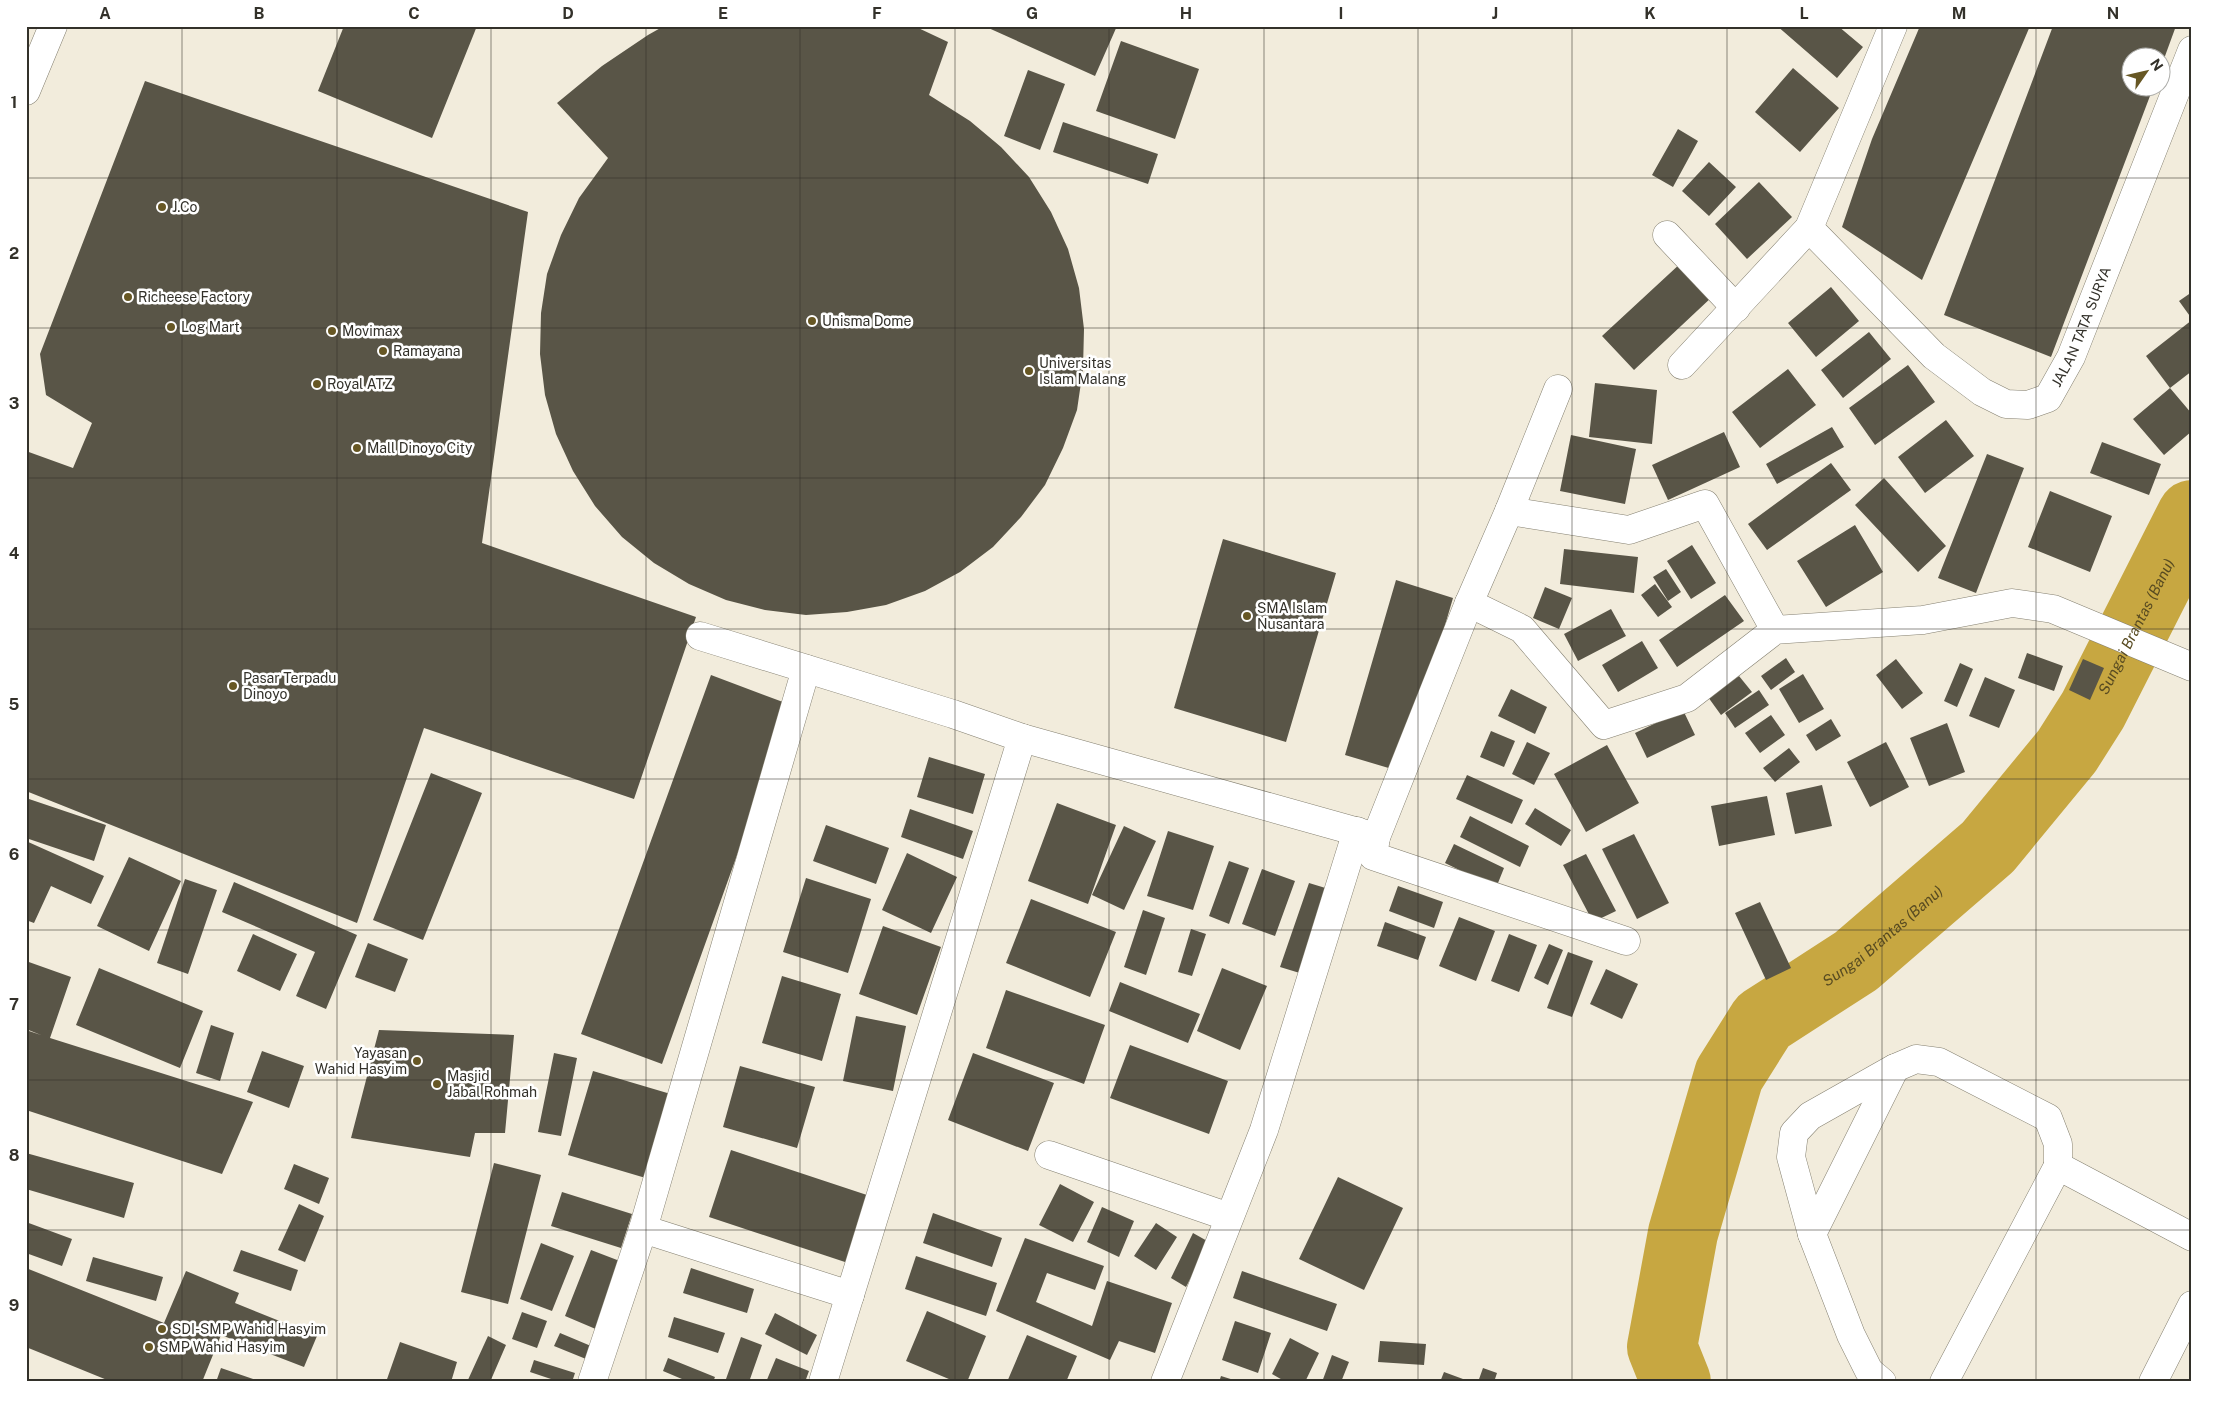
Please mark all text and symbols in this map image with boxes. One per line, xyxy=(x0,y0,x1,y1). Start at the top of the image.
text: A xyxy=(99,4,111,23)
text: B xyxy=(254,4,265,23)
text: C xyxy=(408,4,420,23)
text: D xyxy=(562,4,574,23)
text: E xyxy=(718,4,728,23)
text: F xyxy=(872,4,882,23)
text: G xyxy=(1026,4,1038,23)
text: H xyxy=(1180,4,1192,23)
text: I xyxy=(1339,4,1343,23)
text: J xyxy=(1492,4,1498,23)
text: K xyxy=(1644,4,1656,23)
text: L xyxy=(1799,4,1809,23)
text: M xyxy=(1952,4,1966,23)
text: N xyxy=(2107,4,2119,23)
north arrow xyxy=(2120,48,2170,98)
text: N xyxy=(2147,56,2166,74)
text: 1 xyxy=(11,93,17,112)
place label: J.Co xyxy=(172,199,198,215)
marker: J.Co xyxy=(156,201,168,213)
text: 2 xyxy=(9,244,19,263)
street label: JALAN TATA SURYA xyxy=(2048,264,2114,389)
place label: Richeese Factory xyxy=(138,289,251,305)
marker: Richeese Factory xyxy=(122,291,134,303)
place label: Unisma Dome xyxy=(822,313,911,329)
marker: Unisma Dome xyxy=(806,315,818,327)
place label: Log Mart xyxy=(181,319,240,335)
marker: Log Mart xyxy=(165,321,177,333)
place label: Movimax xyxy=(342,323,400,339)
marker: Movimax xyxy=(326,325,338,337)
place label: Ramayana xyxy=(393,343,461,359)
marker: Ramayana xyxy=(377,345,389,357)
place label: Universitas Islam Malang xyxy=(1039,355,1127,387)
marker: Universitas Islam Malang xyxy=(1023,365,1035,377)
place label: Royal ATZ xyxy=(327,376,393,392)
marker: Royal ATZ xyxy=(311,378,323,390)
text: 3 xyxy=(9,394,19,413)
place label: Mall Dinoyo City xyxy=(367,440,473,456)
marker: Mall Dinoyo City xyxy=(351,442,363,454)
text: 4 xyxy=(9,544,20,563)
water label: Sungai Brantas (Banu) xyxy=(2094,556,2177,697)
place label: SMA Islam Nusantara xyxy=(1257,600,1327,632)
marker: SMA Islam Nusantara xyxy=(1241,610,1253,622)
place label: Pasar Terpadu Dinoyo xyxy=(243,670,336,702)
marker: Pasar Terpadu Dinoyo xyxy=(227,680,239,692)
text: 5 xyxy=(9,695,20,714)
text: 6 xyxy=(9,845,19,864)
water label: Sungai Brantas (Banu) xyxy=(1819,882,1946,989)
text: 7 xyxy=(9,995,19,1014)
place label: Yayasan Wahid Hasyim xyxy=(315,1045,407,1077)
marker: Yayasan Wahid Hasyim xyxy=(411,1055,423,1067)
place label: Masjid Jabal Rohmah xyxy=(447,1068,537,1100)
marker: Masjid Jabal Rohmah xyxy=(431,1078,443,1090)
text: 8 xyxy=(9,1146,20,1165)
text: 9 xyxy=(9,1296,19,1315)
place label: SDI-SMP Wahid Hasyim xyxy=(172,1321,326,1337)
marker: SDI-SMP Wahid Hasyim xyxy=(156,1323,168,1335)
place label: SMP Wahid Hasyim xyxy=(159,1339,285,1355)
marker: SMP Wahid Hasyim xyxy=(143,1341,155,1353)

